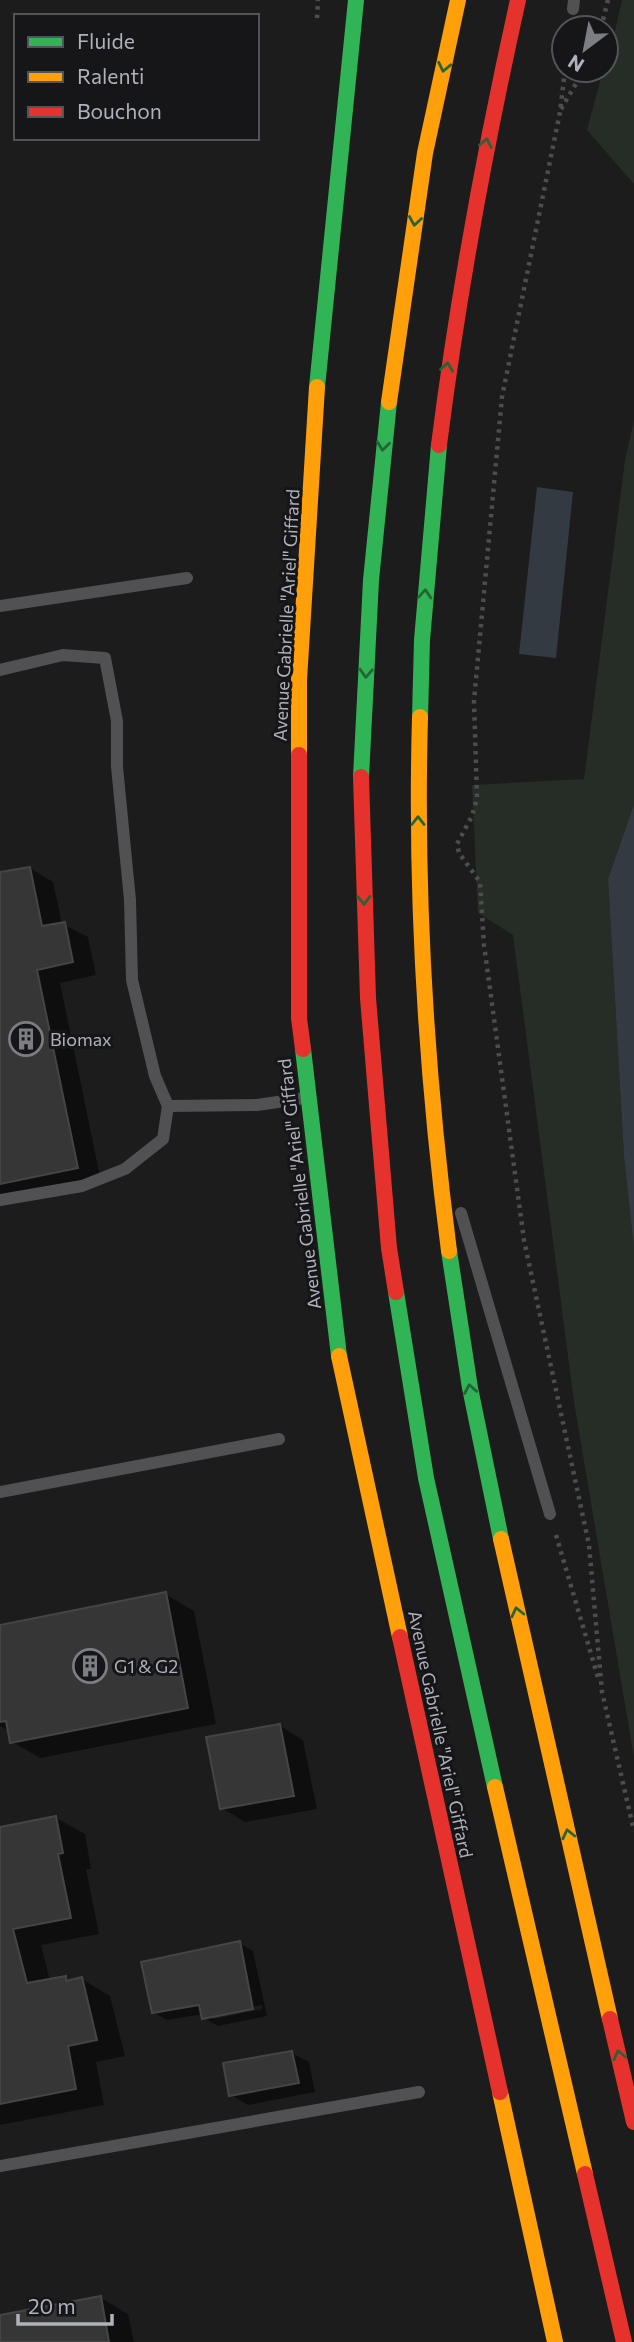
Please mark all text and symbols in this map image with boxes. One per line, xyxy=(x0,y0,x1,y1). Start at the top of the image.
legend xyxy=(14,14,259,140)
north arrow xyxy=(550,14,620,84)
text: Fluide xyxy=(77,28,135,53)
text: N xyxy=(564,50,588,77)
one-way arrow xyxy=(437,61,452,73)
text: Ralenti xyxy=(77,63,144,88)
text: Bouchon xyxy=(77,98,162,123)
one-way arrow xyxy=(477,137,492,149)
one-way arrow xyxy=(408,215,423,227)
one-way arrow xyxy=(439,362,454,373)
one-way arrow xyxy=(376,441,391,452)
street label: Avenue Gabrielle "Ariel" Giffard xyxy=(268,488,304,742)
one-way arrow xyxy=(418,588,433,599)
one-way arrow xyxy=(359,668,374,679)
one-way arrow xyxy=(410,815,426,826)
one-way arrow xyxy=(357,895,372,906)
building icon: Biomax xyxy=(7,1020,45,1058)
place label: Biomax xyxy=(50,1028,112,1050)
street label: Avenue Gabrielle "Ariel" Giffard xyxy=(273,1057,325,1311)
one-way arrow xyxy=(463,1383,478,1395)
one-way arrow xyxy=(511,1606,526,1618)
street label: Avenue Gabrielle "Ariel" Giffard xyxy=(404,1608,478,1860)
building icon: G1 & G2 xyxy=(71,1647,109,1685)
place label: G1 & G2 xyxy=(114,1655,178,1677)
one-way arrow xyxy=(562,1828,576,1840)
one-way arrow xyxy=(613,2049,627,2061)
scale bar xyxy=(18,2282,112,2326)
text: 20 m xyxy=(28,2293,76,2318)

